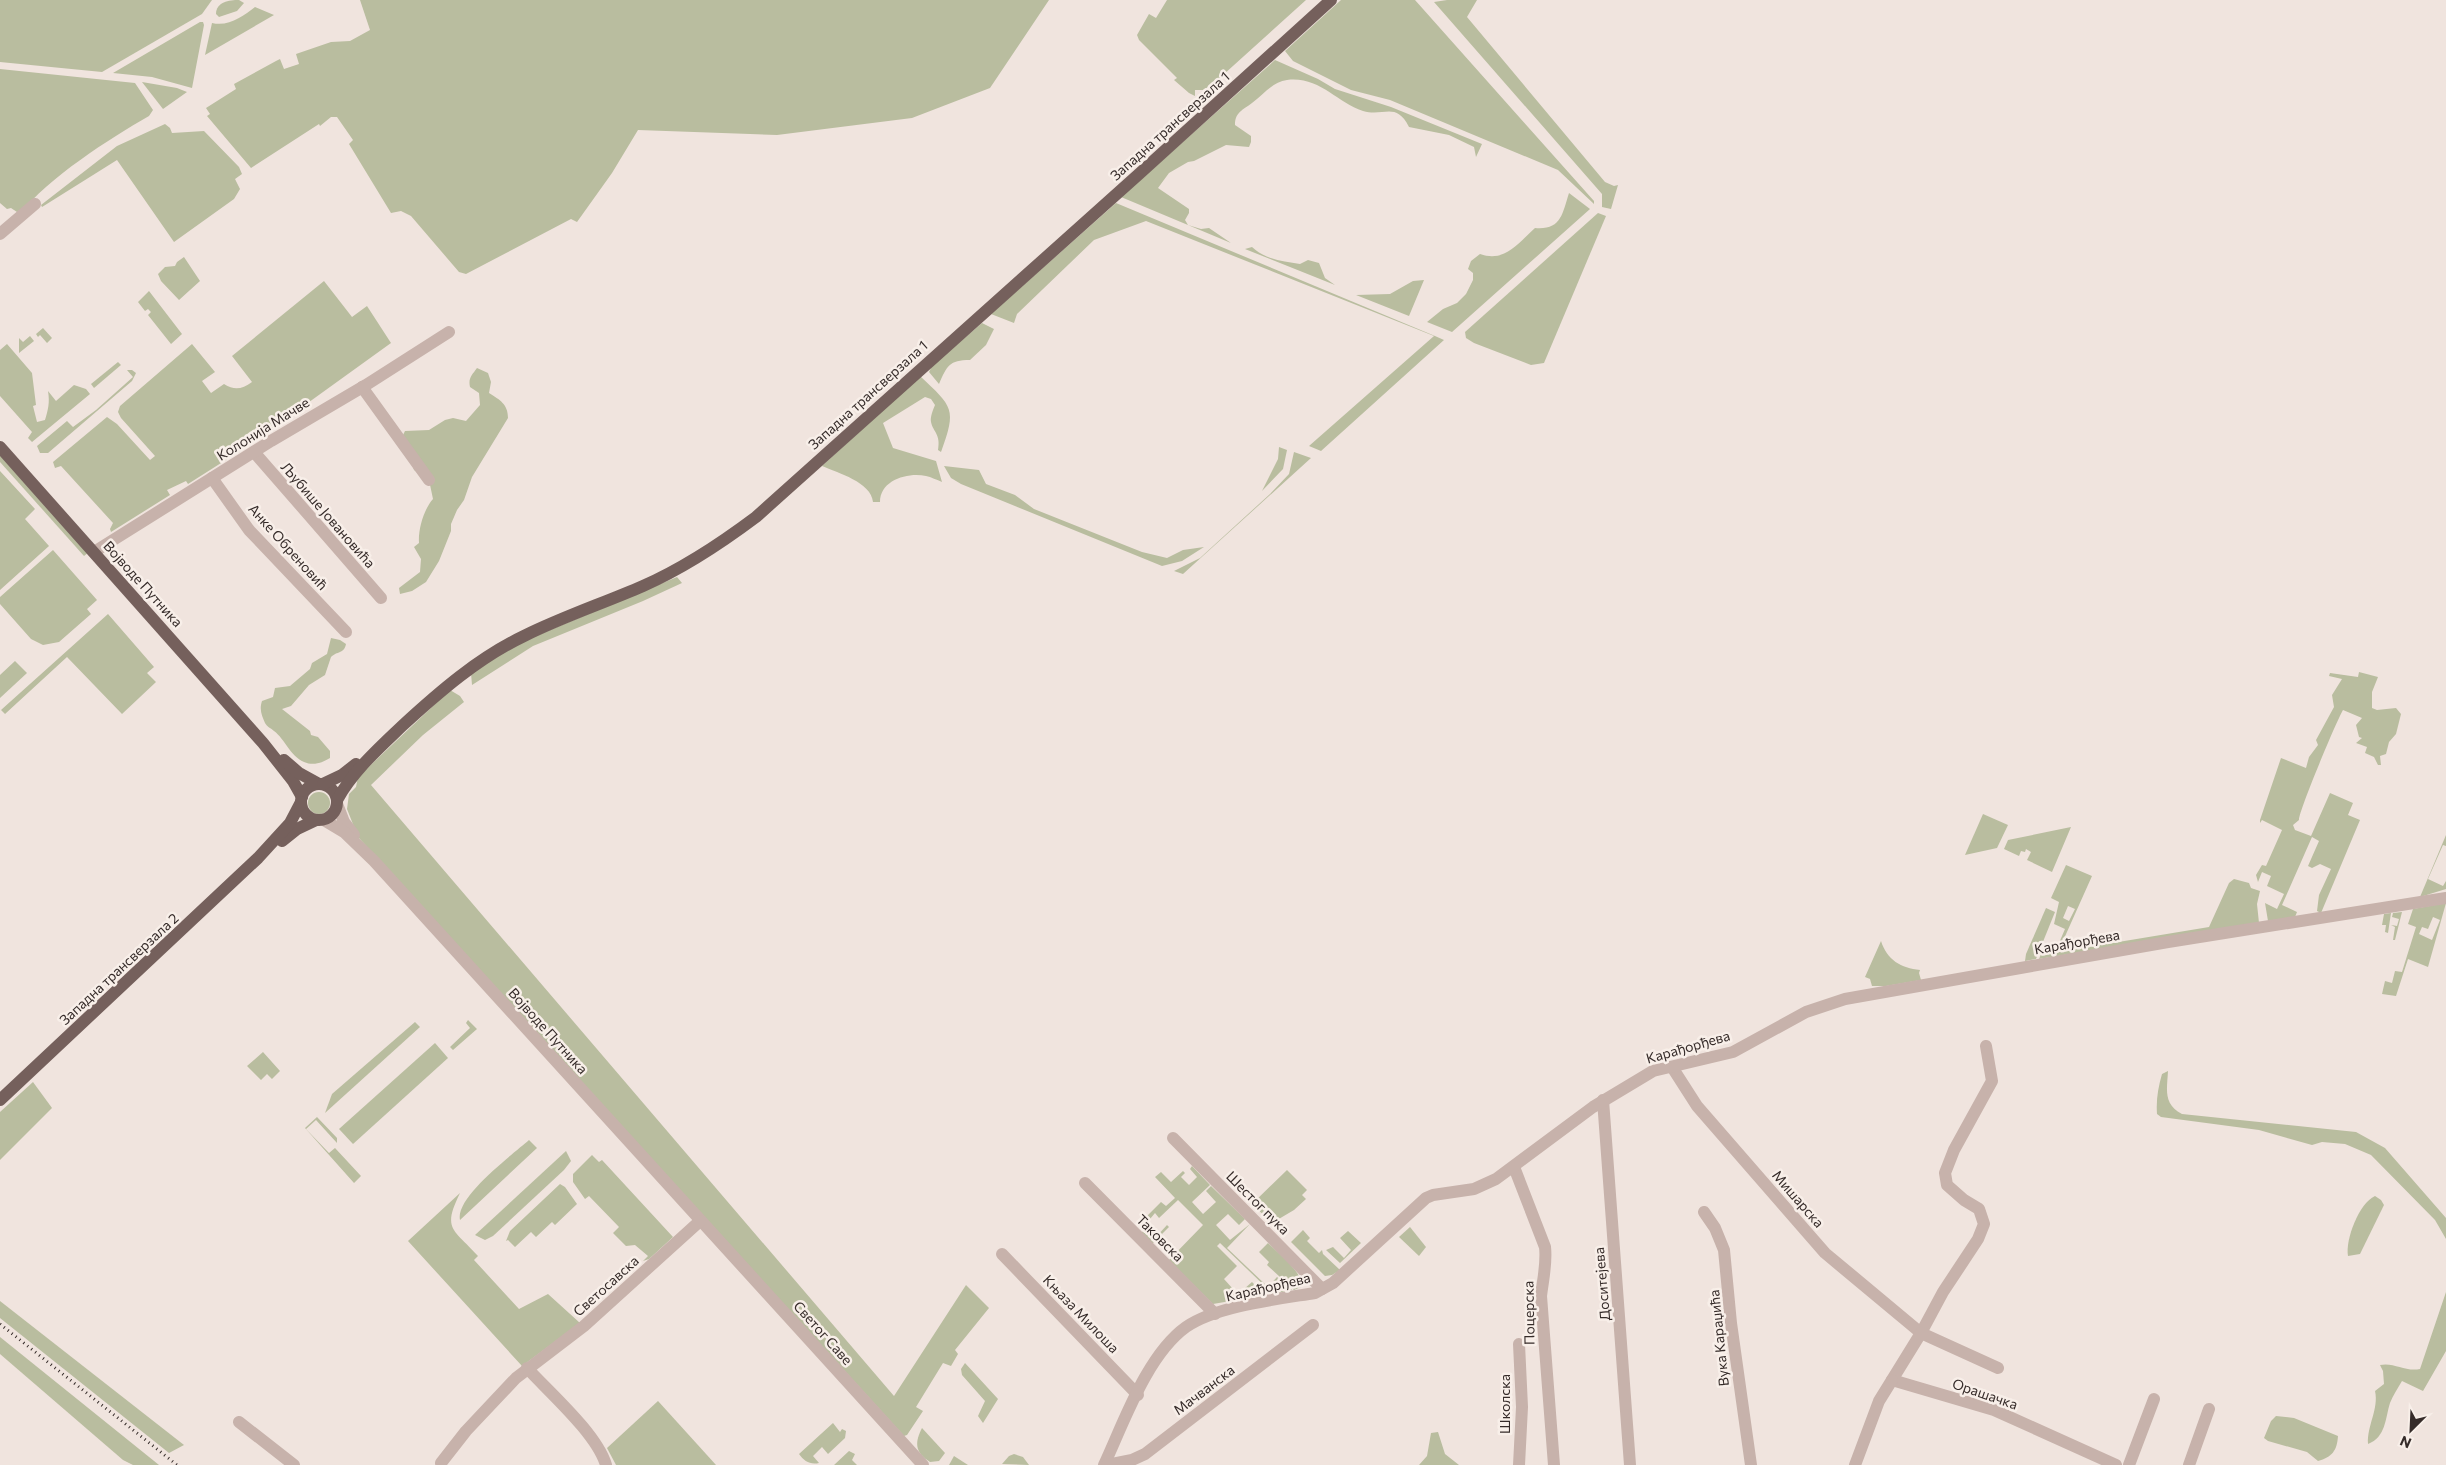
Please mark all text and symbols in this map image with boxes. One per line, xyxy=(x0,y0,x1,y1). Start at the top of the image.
street label: Западна трансверзала 1 xyxy=(1107,68,1233,184)
street label: Западна трансверзала 1 xyxy=(805,337,931,453)
street label: Колонија Мачве xyxy=(213,393,312,464)
street label: Љубише Јовановића xyxy=(278,458,379,571)
street label: Анке Обреновић xyxy=(245,500,332,593)
street label: Војводе Путника xyxy=(100,537,186,630)
street label: Западна трансверзала 2 xyxy=(56,909,182,1028)
street label: Карађорђева xyxy=(2033,926,2121,957)
street label: Војводе Путника xyxy=(505,984,591,1077)
street label: Карађорђева xyxy=(1644,1026,1732,1067)
street label: Шестог пука xyxy=(1223,1167,1294,1238)
street label: Мишарска xyxy=(1769,1167,1828,1231)
street label: Таковска xyxy=(1133,1211,1187,1265)
street label: Доситејева xyxy=(1590,1247,1613,1322)
street label: Светосавска xyxy=(569,1252,642,1320)
street label: Карађорђева xyxy=(1224,1268,1312,1305)
street label: Књаза Милоша xyxy=(1040,1271,1123,1356)
street label: Поцерска xyxy=(1519,1281,1538,1345)
street label: Вука Караџића xyxy=(1705,1289,1732,1387)
street label: Светог Саве xyxy=(790,1297,856,1368)
street label: Мачванска xyxy=(1170,1361,1238,1418)
street label: Школска xyxy=(1496,1374,1513,1434)
street label: Орашачка xyxy=(1950,1374,2020,1413)
north arrow xyxy=(2386,1405,2436,1455)
text: N xyxy=(2397,1432,2414,1452)

